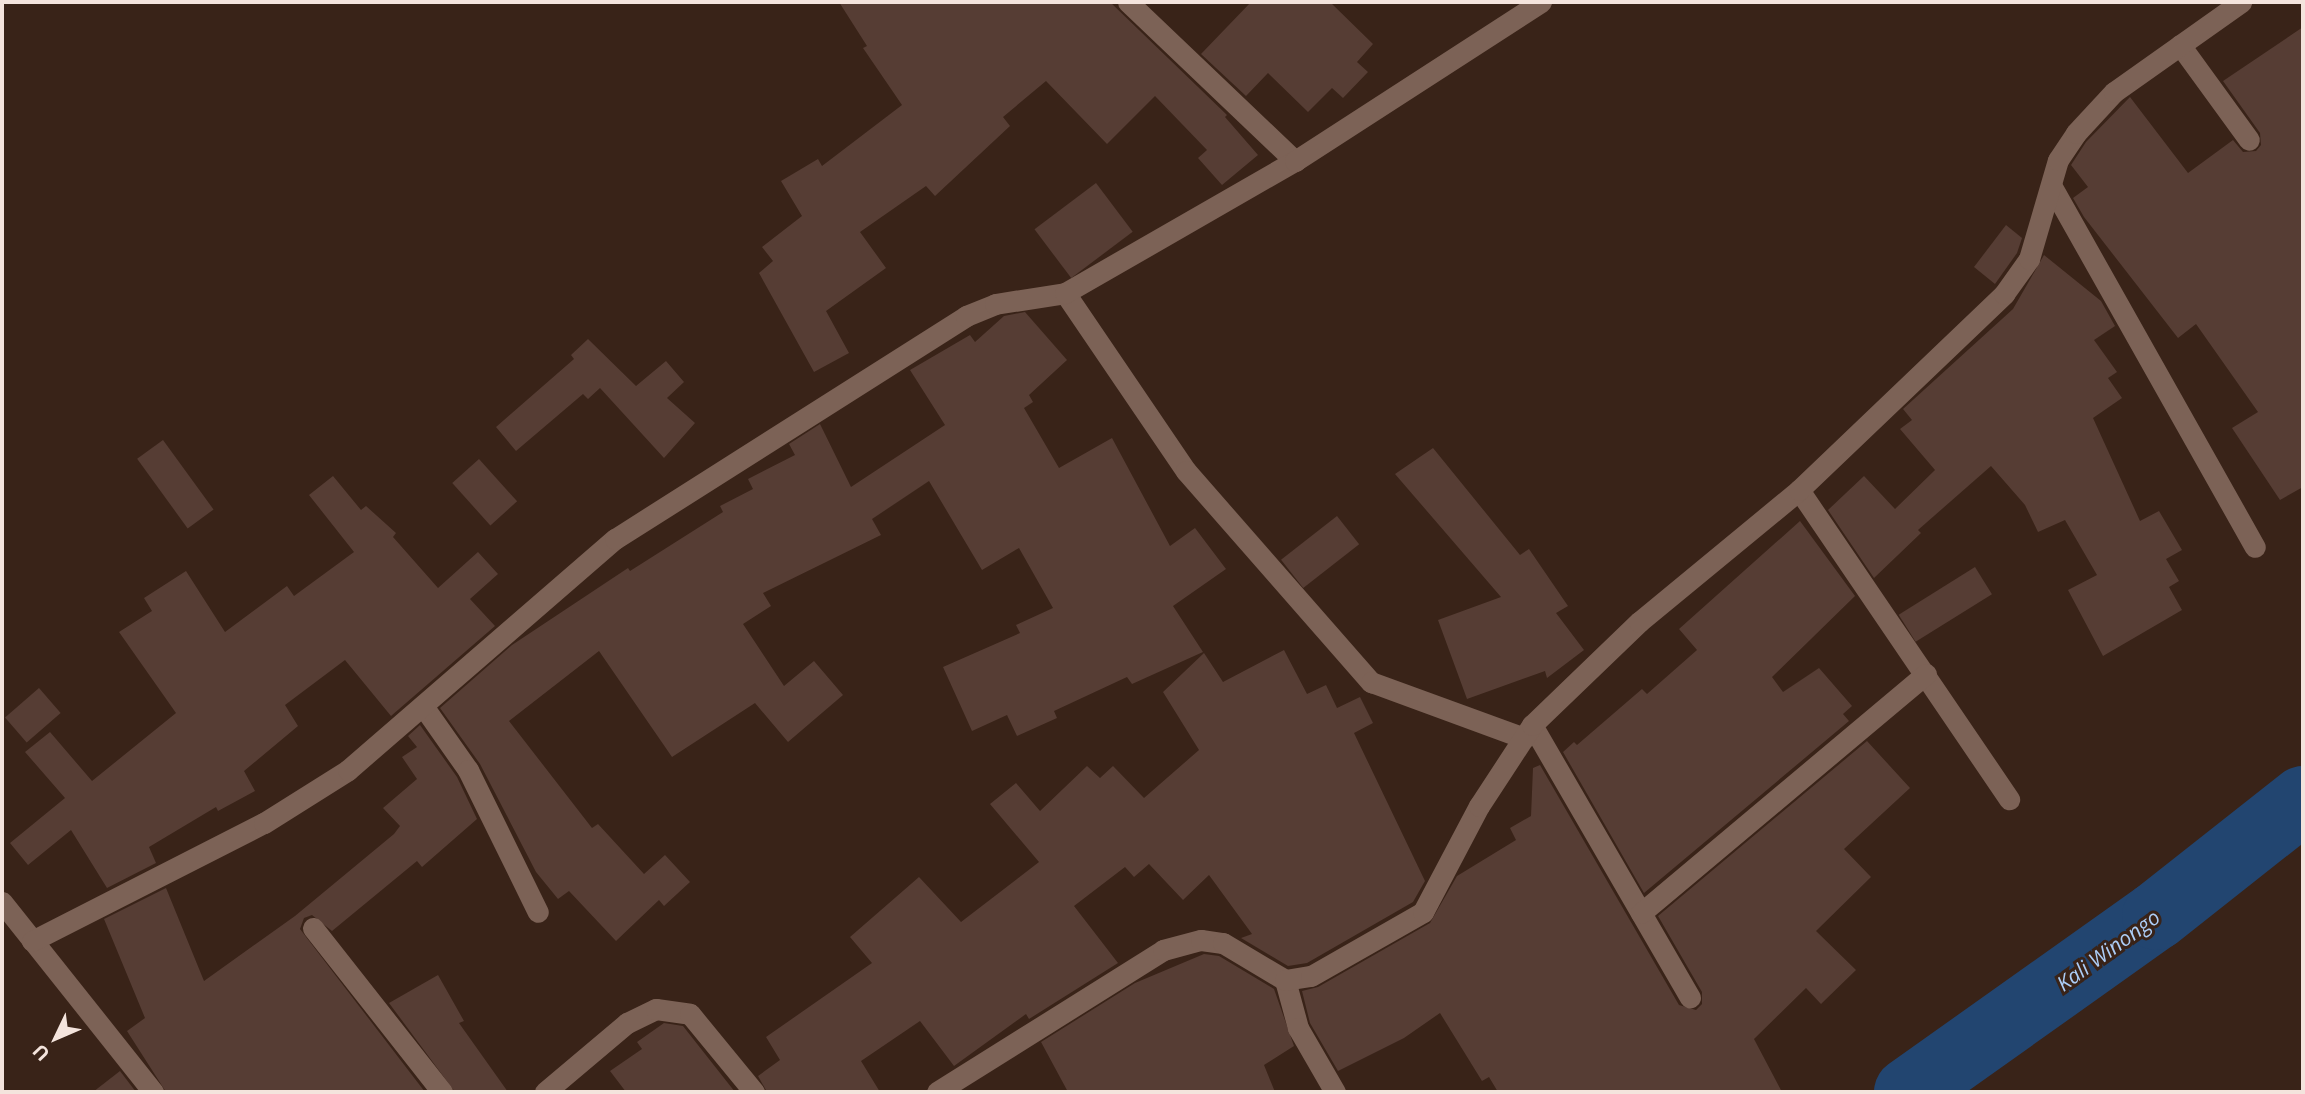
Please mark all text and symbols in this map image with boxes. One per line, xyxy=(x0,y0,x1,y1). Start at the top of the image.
water label: Kali Winongo xyxy=(2051,904,2165,996)
north arrow xyxy=(21,1003,91,1073)
text: U xyxy=(27,1038,55,1067)

